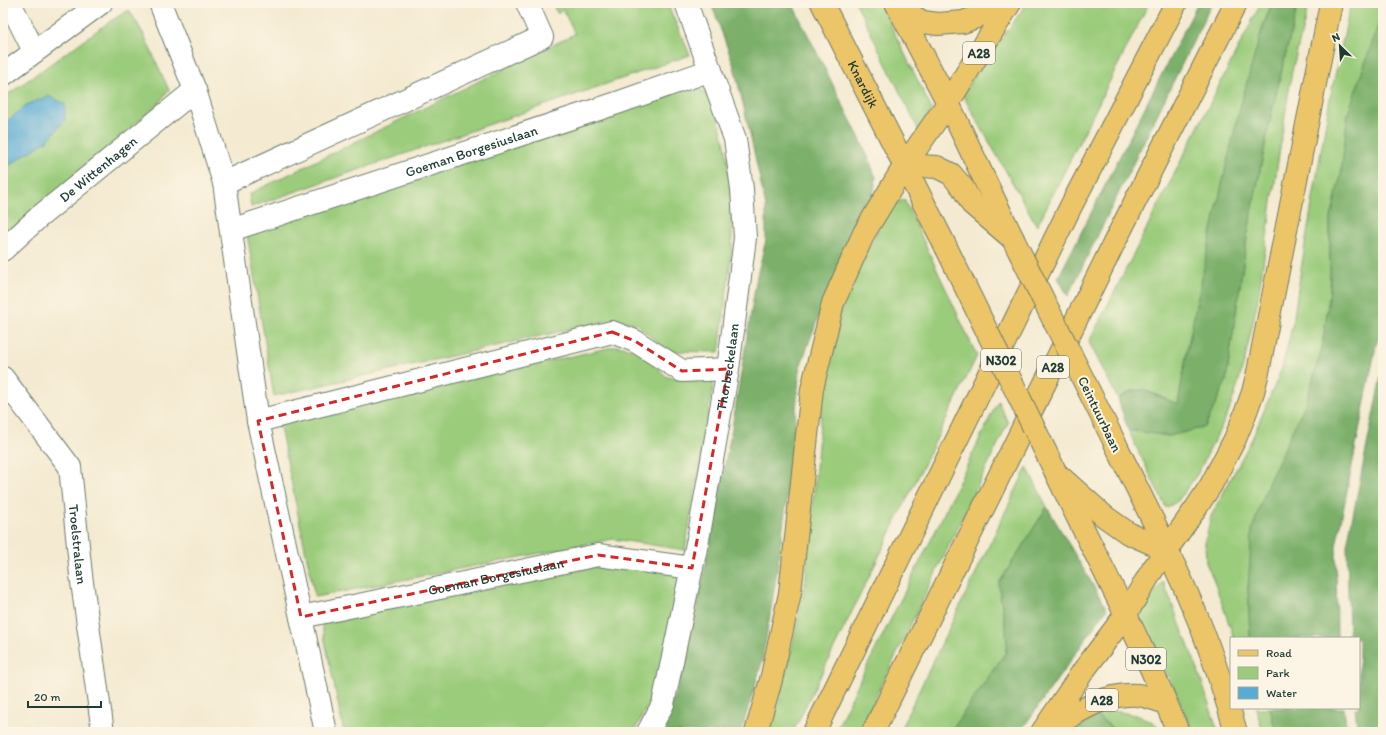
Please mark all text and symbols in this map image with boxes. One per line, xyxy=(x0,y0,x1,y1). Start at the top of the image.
north arrow xyxy=(1320,26,1360,66)
text: N xyxy=(1330,30,1342,45)
road number: A28 xyxy=(963,42,995,64)
street label: Knardijk xyxy=(844,58,882,111)
street label: Goeman Borgesiuslaan xyxy=(403,122,540,181)
street label: De Wittenhagen xyxy=(56,132,141,206)
street label: Thorbeckelaan xyxy=(713,322,743,412)
road number: N302 xyxy=(981,349,1021,371)
road number: A28 xyxy=(1037,356,1069,378)
street label: Ceintuurbaan xyxy=(1074,373,1125,455)
street label: Troelstralaan xyxy=(65,503,90,585)
street label: Goeman Borgesiuslaan xyxy=(426,554,566,599)
legend xyxy=(1230,637,1360,709)
text: Road xyxy=(1266,646,1292,660)
road number: N302 xyxy=(1126,648,1166,670)
text: Park xyxy=(1266,666,1290,680)
scale bar xyxy=(28,683,101,709)
text: Water xyxy=(1266,686,1297,700)
road number: A28 xyxy=(1086,689,1118,711)
text: 20 m xyxy=(34,690,61,704)

